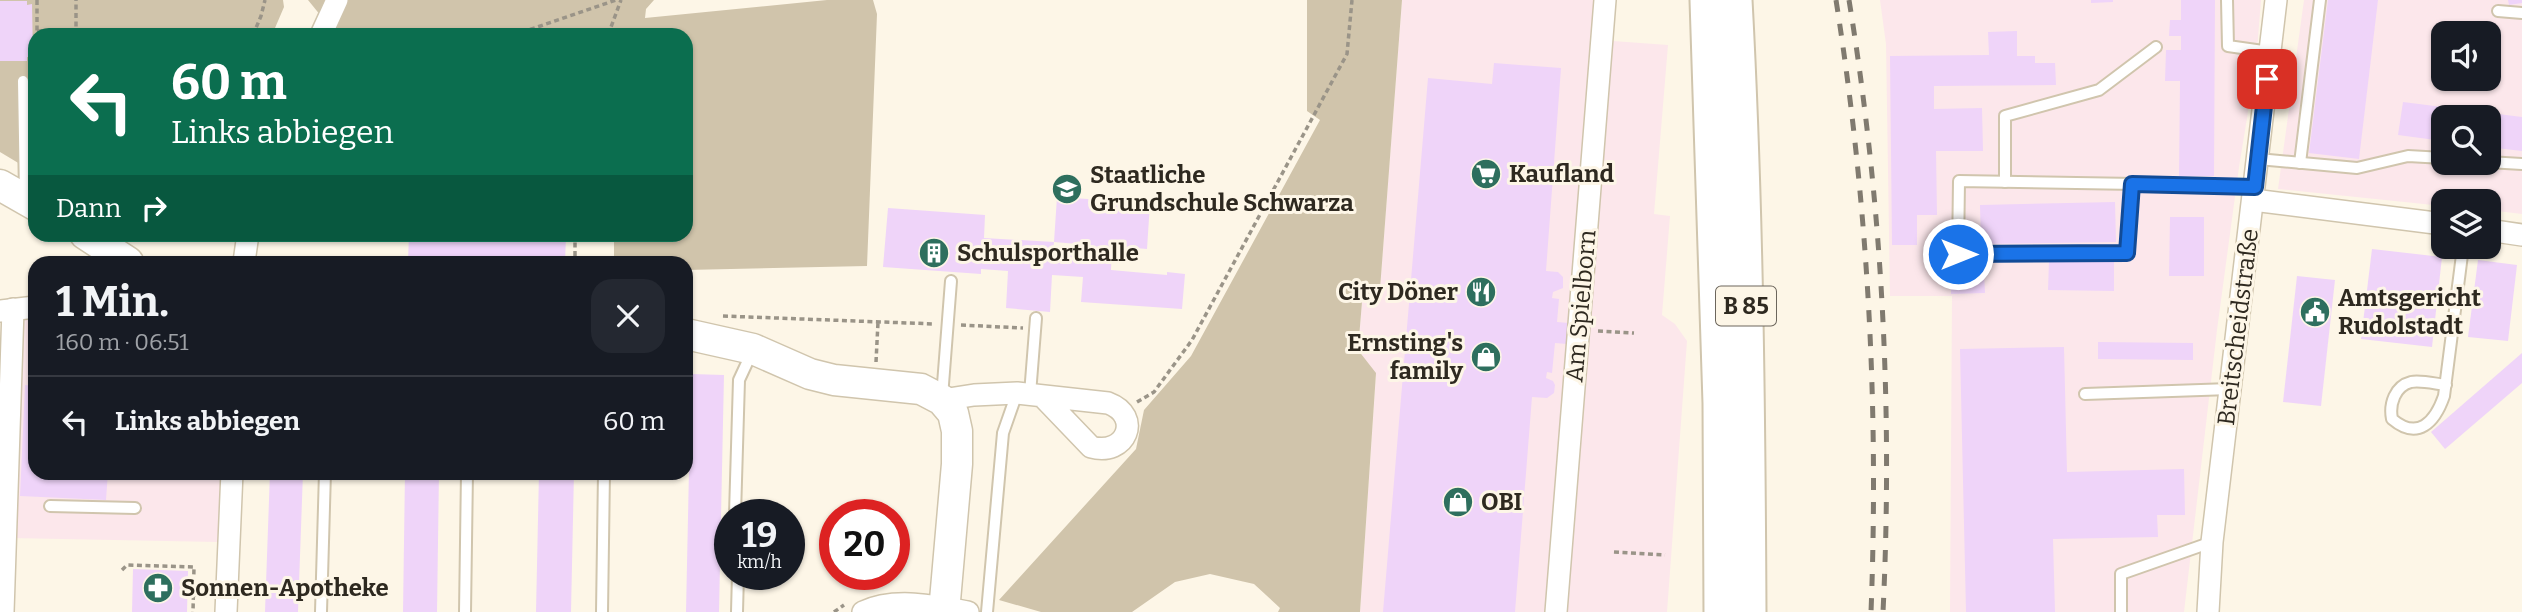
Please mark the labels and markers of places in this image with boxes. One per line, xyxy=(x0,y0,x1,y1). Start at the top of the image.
pin xyxy=(2237,49,2297,109)
supermarket icon: Kaufland xyxy=(1469,157,1503,191)
place label: Kaufland xyxy=(1509,160,1614,188)
place label: Staatliche Grundschule Schwarza xyxy=(1090,161,1354,217)
school or university icon: Staatliche Grundschule Schwarza xyxy=(1050,172,1084,206)
building icon: Schulsporthalle xyxy=(917,236,951,270)
place label: Schulsporthalle xyxy=(957,239,1139,267)
restaurant icon: City Döner xyxy=(1464,275,1498,309)
place label: City Döner xyxy=(1338,278,1458,306)
place label: Amtsgericht Rudolstadt xyxy=(2338,284,2482,340)
public building icon: Amtsgericht Rudolstadt xyxy=(2298,295,2332,329)
place label: Ernsting's family xyxy=(1347,329,1464,385)
shop icon: Ernsting's family xyxy=(1469,340,1503,374)
shop icon: OBI xyxy=(1441,485,1475,519)
place label: OBI xyxy=(1481,488,1522,516)
pharmacy icon: Sonnen-Apotheke xyxy=(141,571,175,605)
place label: Sonnen-Apotheke xyxy=(181,574,389,602)

